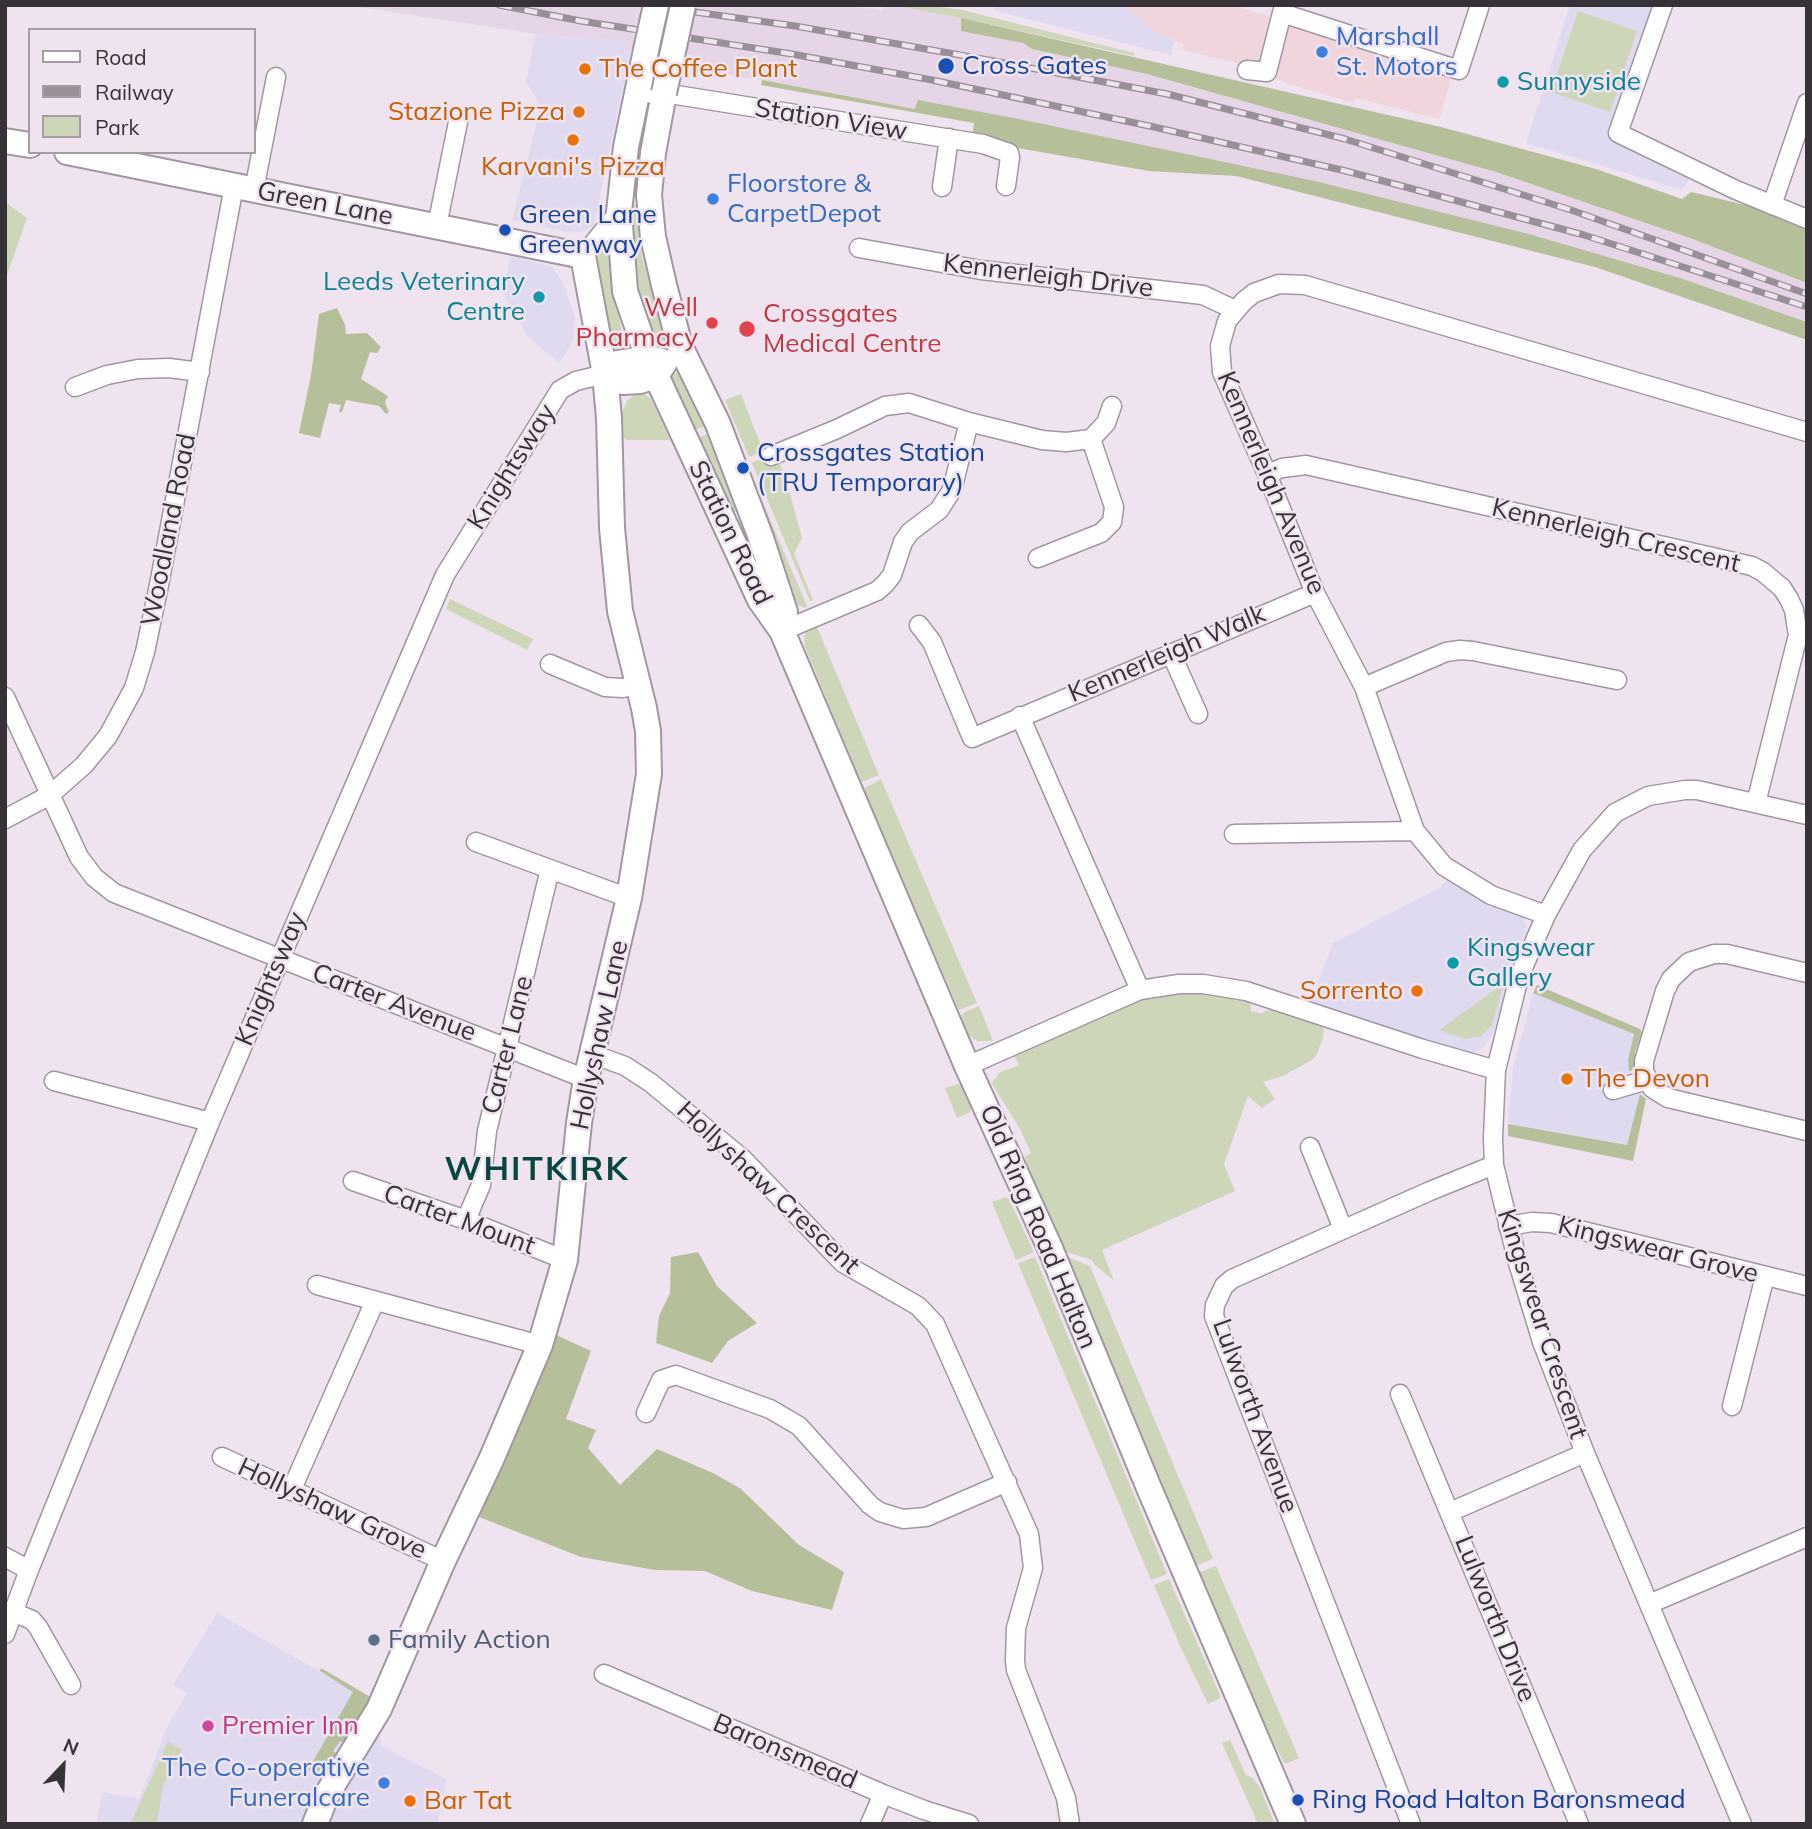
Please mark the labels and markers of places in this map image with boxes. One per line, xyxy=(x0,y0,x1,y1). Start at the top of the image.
place label: Marshall St. Motors xyxy=(1336,21,1457,82)
marker: Marshall St. Motors xyxy=(1314,44,1330,60)
place label: Cross Gates xyxy=(962,50,1107,82)
place label: The Coffee Plant xyxy=(599,53,797,85)
marker: Cross Gates xyxy=(936,56,956,76)
marker: The Coffee Plant xyxy=(577,61,593,77)
place label: Sunnyside xyxy=(1517,66,1641,98)
marker: Sunnyside xyxy=(1495,74,1511,90)
place label: Stazione Pizza xyxy=(388,96,565,128)
marker: Stazione Pizza xyxy=(571,104,587,120)
marker: Karvani's Pizza xyxy=(565,132,581,148)
place label: Karvani's Pizza xyxy=(481,151,665,183)
place label: Floorstore & CarpetDepot xyxy=(727,168,881,230)
marker: Floorstore & CarpetDepot xyxy=(705,191,721,207)
place label: Green Lane Greenway xyxy=(519,199,657,260)
marker: Green Lane Greenway xyxy=(497,222,513,238)
place label: Leeds Veterinary Centre xyxy=(323,266,525,328)
marker: Leeds Veterinary Centre xyxy=(531,289,547,305)
place label: Well Pharmacy xyxy=(576,292,698,354)
place label: Crossgates Medical Centre xyxy=(763,298,941,360)
marker: Well Pharmacy xyxy=(704,315,720,331)
marker: Crossgates Medical Centre xyxy=(737,319,757,339)
place label: Crossgates Station (TRU Temporary) xyxy=(757,437,985,498)
marker: Crossgates Station (TRU Temporary) xyxy=(735,460,751,476)
place label: Kingswear Gallery xyxy=(1467,932,1595,993)
marker: Kingswear Gallery xyxy=(1445,955,1461,971)
place label: Sorrento xyxy=(1300,975,1403,1007)
marker: Sorrento xyxy=(1409,983,1425,999)
place label: The Devon xyxy=(1581,1063,1710,1095)
marker: The Devon xyxy=(1559,1071,1575,1087)
place label: Family Action xyxy=(388,1624,551,1656)
marker: Family Action xyxy=(366,1632,382,1648)
place label: Premier Inn xyxy=(222,1710,359,1742)
marker: Premier Inn xyxy=(200,1718,216,1734)
place label: The Co-operative Funeralcare xyxy=(162,1752,370,1814)
marker: The Co-operative Funeralcare xyxy=(376,1775,392,1791)
place label: Ring Road Halton Baronsmead xyxy=(1312,1784,1686,1816)
place label: Bar Tat xyxy=(424,1785,512,1817)
marker: Ring Road Halton Baronsmead xyxy=(1290,1792,1306,1808)
marker: Bar Tat xyxy=(402,1793,418,1809)

